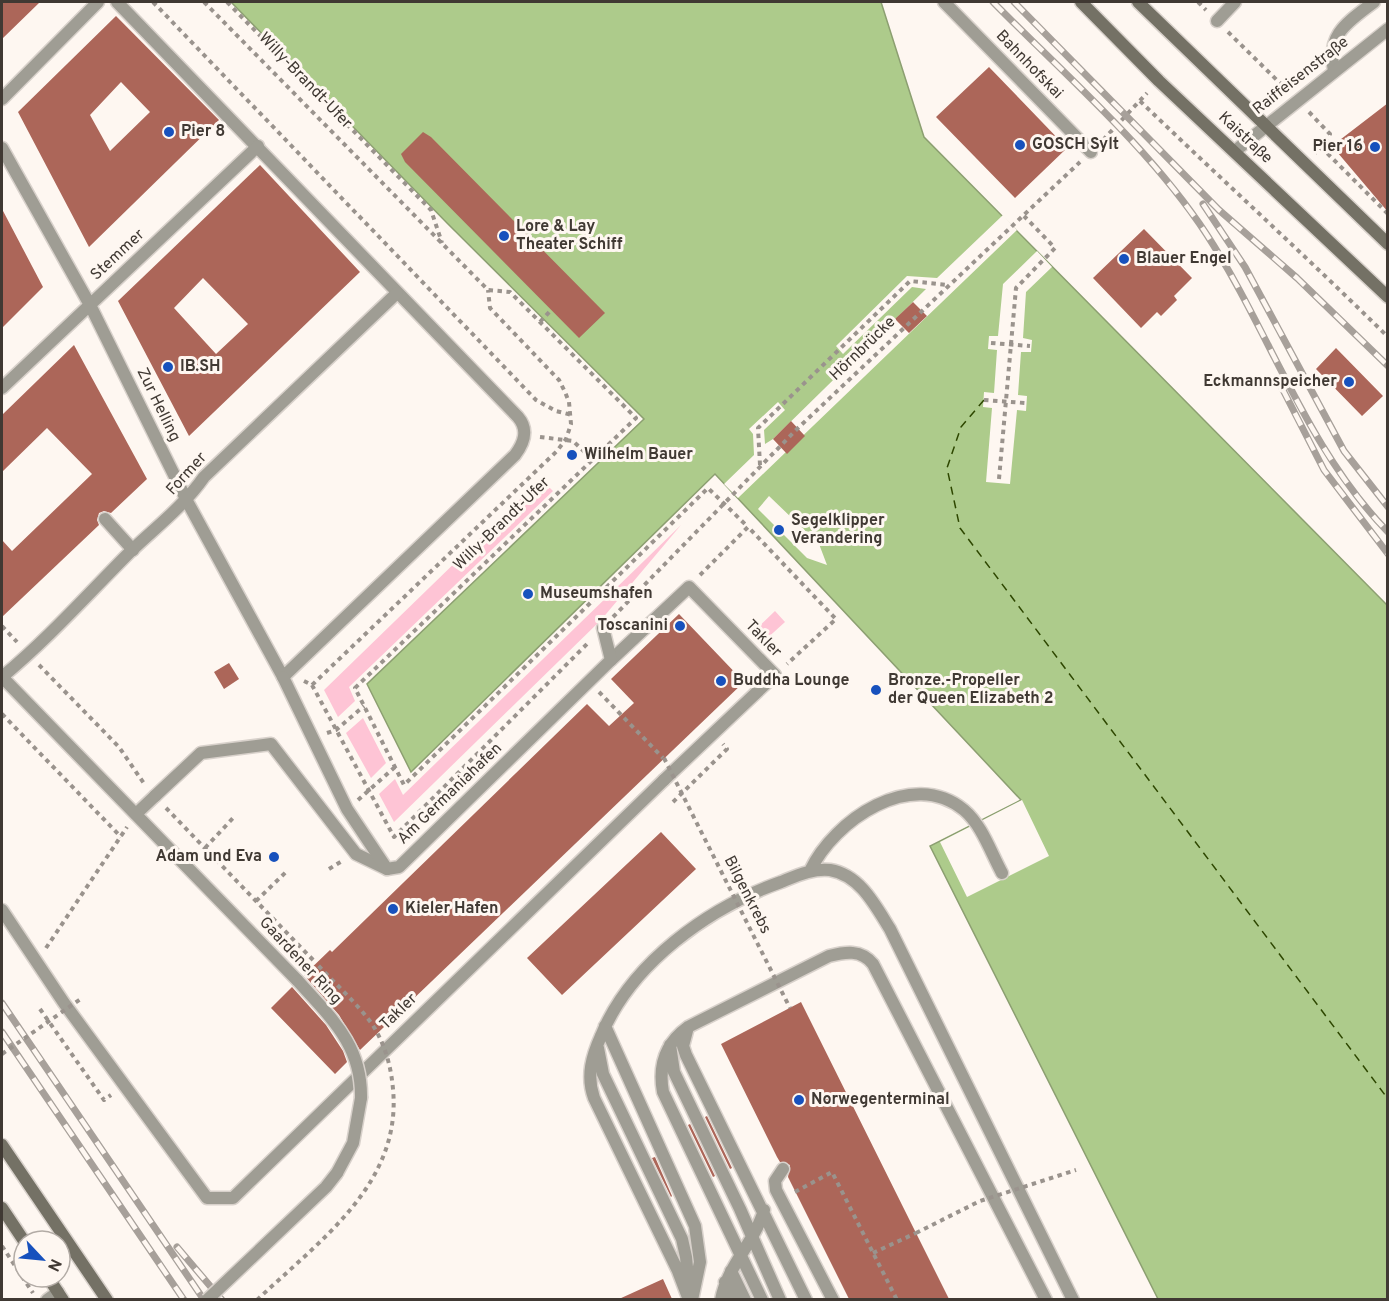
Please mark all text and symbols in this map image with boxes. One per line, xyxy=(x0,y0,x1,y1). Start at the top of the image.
street label: Bahnhofskai xyxy=(991,26,1067,104)
street label: Willy-Brandt-Ufer xyxy=(254,29,356,133)
street label: Raiffeisenstraße xyxy=(1249,32,1353,120)
street label: Kaistraße xyxy=(1214,108,1276,168)
place label: Pier 8 xyxy=(181,122,225,142)
marker: Pier 8 xyxy=(162,125,176,139)
place label: GOSCH Sylt xyxy=(1032,135,1119,155)
place label: Pier 16 xyxy=(1312,137,1363,157)
marker: GOSCH Sylt xyxy=(1013,138,1027,152)
marker: Pier 16 xyxy=(1368,140,1382,154)
place label: Lore & Lay Theater Schiff xyxy=(516,217,623,255)
street label: Stemmer xyxy=(87,225,149,285)
marker: Lore & Lay Theater Schiff xyxy=(497,229,511,243)
place label: Blauer Engel xyxy=(1136,249,1232,269)
marker: Blauer Engel xyxy=(1117,252,1131,266)
street label: Hörnbrücke xyxy=(826,313,900,385)
place label: IB.SH xyxy=(180,357,221,377)
marker: IB.SH xyxy=(161,360,175,374)
street label: Zur Helling xyxy=(131,365,185,445)
place label: Eckmannspeicher xyxy=(1203,372,1337,392)
marker: Eckmannspeicher xyxy=(1342,375,1356,389)
place label: Wilhelm Bauer xyxy=(584,445,693,465)
street label: Former xyxy=(162,448,212,500)
marker: Wilhelm Bauer xyxy=(565,448,579,462)
street label: Willy-Brandt-Ufer xyxy=(450,473,554,575)
place label: Segelklipper Verandering xyxy=(791,511,885,549)
marker: Segelklipper Verandering xyxy=(772,523,786,537)
place label: Museumshafen xyxy=(540,584,653,604)
marker: Museumshafen xyxy=(521,587,535,601)
place label: Toscanini xyxy=(598,616,668,636)
street label: Takler xyxy=(740,616,786,662)
marker: Toscanini xyxy=(673,619,687,633)
place label: Buddha Lounge xyxy=(733,671,849,691)
place label: Bronze.-Propeller der Queen Elizabeth 2 xyxy=(888,671,1054,709)
marker: Buddha Lounge xyxy=(714,674,728,688)
marker: Bronze.-Propeller der Queen Elizabeth 2 xyxy=(869,683,883,697)
street label: Am Germaniahafen xyxy=(393,739,507,849)
place label: Adam und Eva xyxy=(156,847,262,867)
marker: Adam und Eva xyxy=(267,850,281,864)
street label: Bilgenkrebs xyxy=(719,853,775,937)
place label: Kieler Hafen xyxy=(405,899,498,919)
marker: Kieler Hafen xyxy=(386,902,400,916)
street label: Gaardener Ring xyxy=(254,913,346,1009)
street label: Takler xyxy=(376,989,422,1035)
place label: Norwegenterminal xyxy=(811,1090,950,1110)
marker: Norwegenterminal xyxy=(792,1093,806,1107)
north arrow xyxy=(12,1229,72,1289)
text: N xyxy=(42,1255,65,1274)

